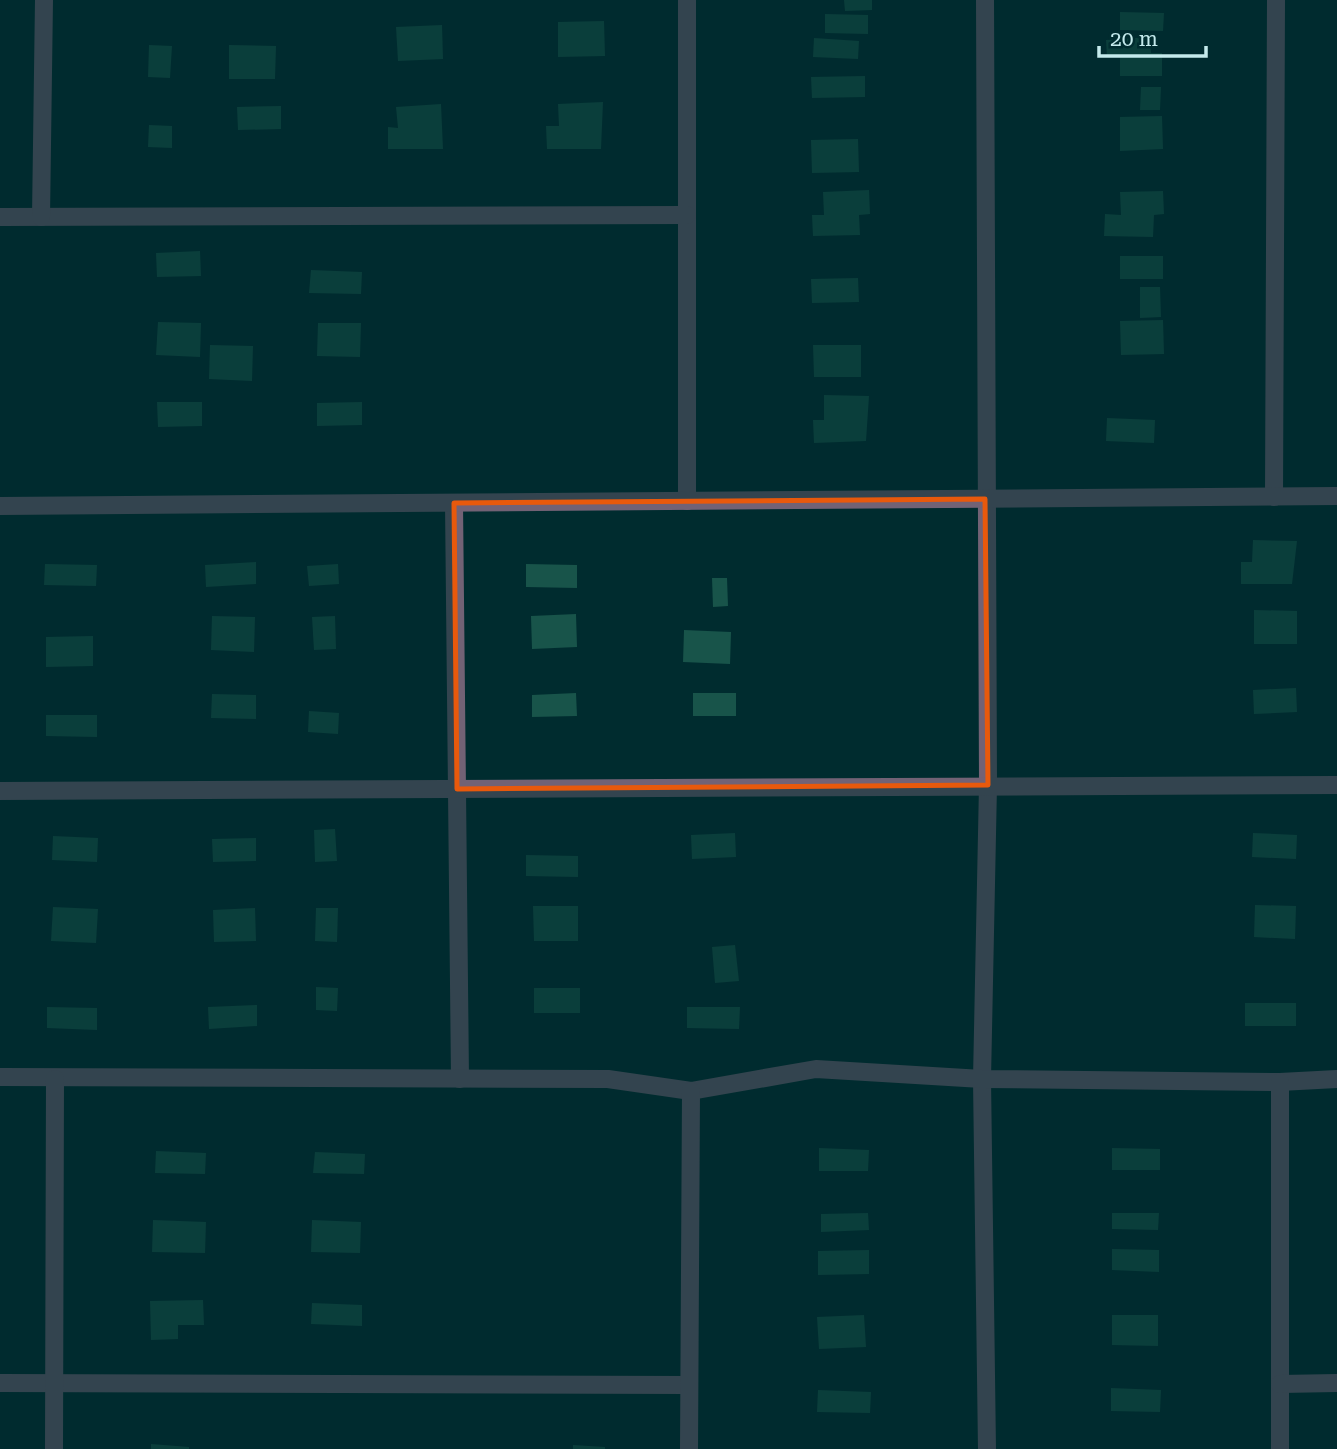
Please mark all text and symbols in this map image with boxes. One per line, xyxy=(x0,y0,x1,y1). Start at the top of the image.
scale bar xyxy=(1099,14,1206,58)
text: 20 m xyxy=(1110,27,1158,51)

